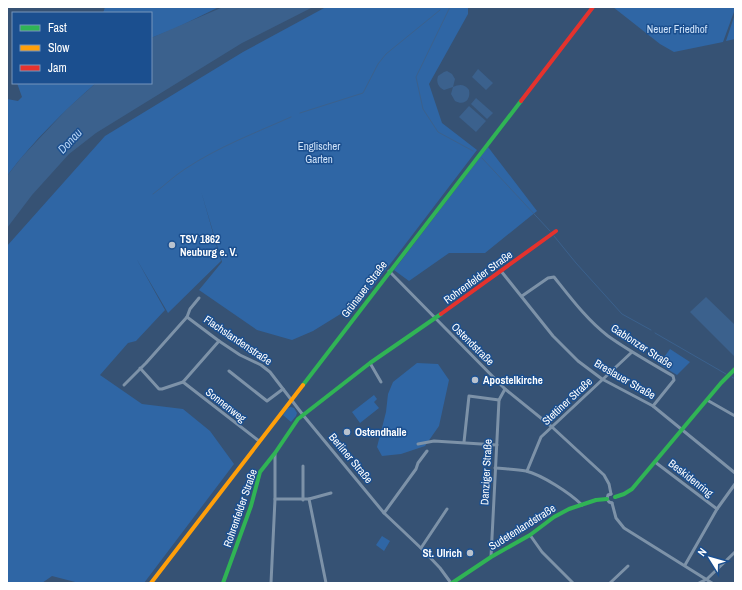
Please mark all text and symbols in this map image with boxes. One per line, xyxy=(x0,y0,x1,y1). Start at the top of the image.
legend xyxy=(12,12,152,84)
text: Fast xyxy=(48,20,67,36)
park label: Neuer Friedhof xyxy=(647,22,708,36)
text: Slow xyxy=(48,40,70,56)
text: Jam xyxy=(48,60,67,76)
water label: Donau xyxy=(54,125,86,157)
park label: Englischer Garten xyxy=(298,139,340,166)
place label: TSV 1862 Neuburg e. V. xyxy=(180,232,238,259)
marker: TSV 1862 Neuburg e. V. xyxy=(167,240,177,250)
street label: Rohrenfelder Straße xyxy=(441,247,515,307)
street label: Grünauer Straße xyxy=(338,258,390,320)
street label: Flachslandenstraße xyxy=(201,312,275,368)
street label: Ostendstraße xyxy=(449,320,497,368)
street label: Gablonzer Straße xyxy=(608,321,676,371)
street label: Breslauer Straße xyxy=(592,356,658,402)
place label: Apostelkirche xyxy=(483,373,543,387)
street label: Stettiner Straße xyxy=(539,374,595,428)
marker: Apostelkirche xyxy=(470,375,480,385)
street label: Sonnenweg xyxy=(203,385,249,425)
place label: Ostendhalle xyxy=(355,425,407,439)
marker: Ostendhalle xyxy=(342,427,352,437)
street label: Berliner Straße xyxy=(326,430,376,486)
street label: Danziger Straße xyxy=(477,439,495,505)
street label: Beskidenring xyxy=(666,456,716,500)
street label: Rohrenfelder Straße xyxy=(220,467,260,549)
street label: Sudetenlandstraße xyxy=(486,501,558,553)
north arrow xyxy=(690,538,730,578)
text: N xyxy=(694,545,710,559)
place label: St. Ulrich xyxy=(422,546,462,560)
marker: St. Ulrich xyxy=(465,548,475,558)

